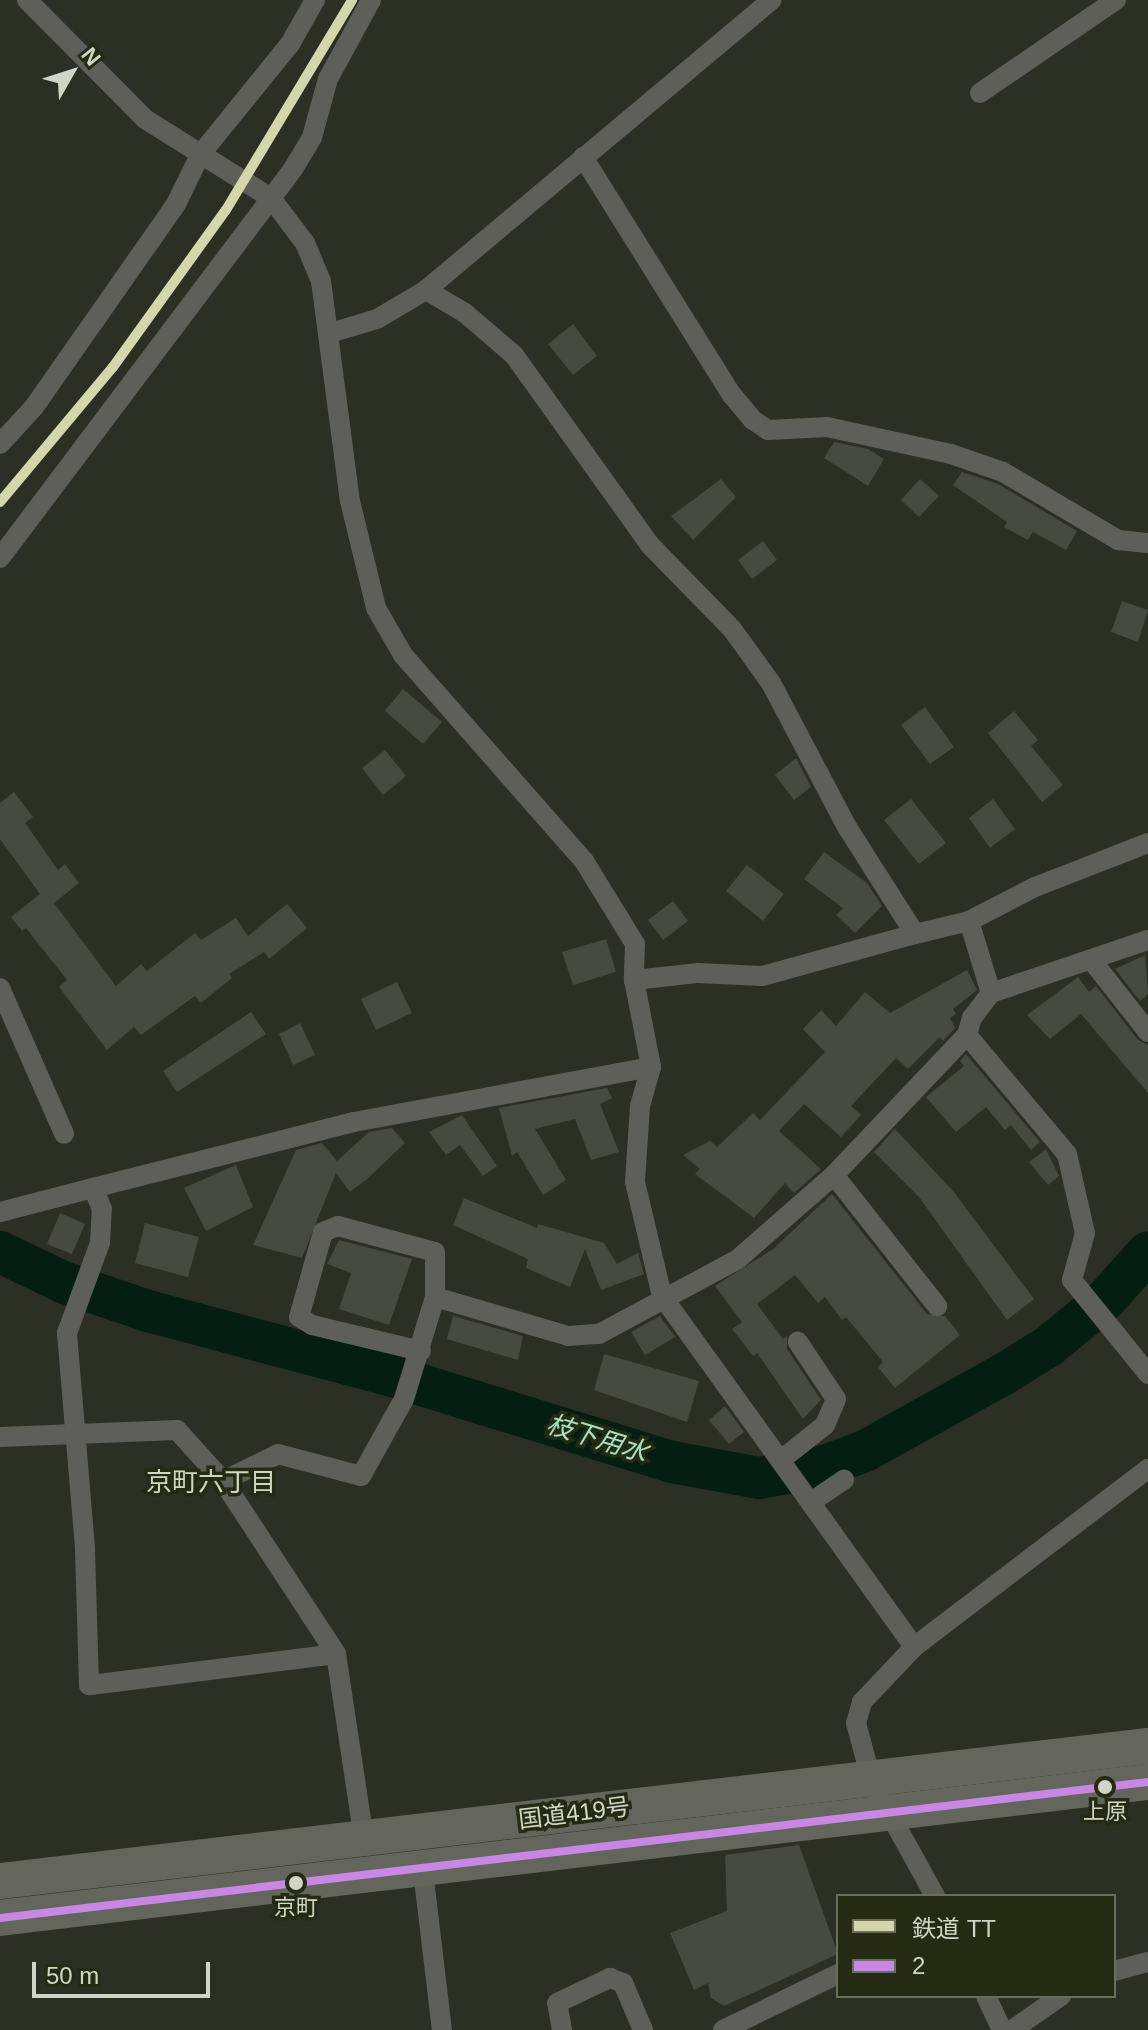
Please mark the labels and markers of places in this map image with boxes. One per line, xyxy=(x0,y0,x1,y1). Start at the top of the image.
marker: 上原 xyxy=(1097,1779,1113,1795)
place label: 上原 xyxy=(1083,1799,1127,1825)
marker: 京町 xyxy=(288,1875,304,1891)
place label: 京町 xyxy=(274,1895,318,1921)

